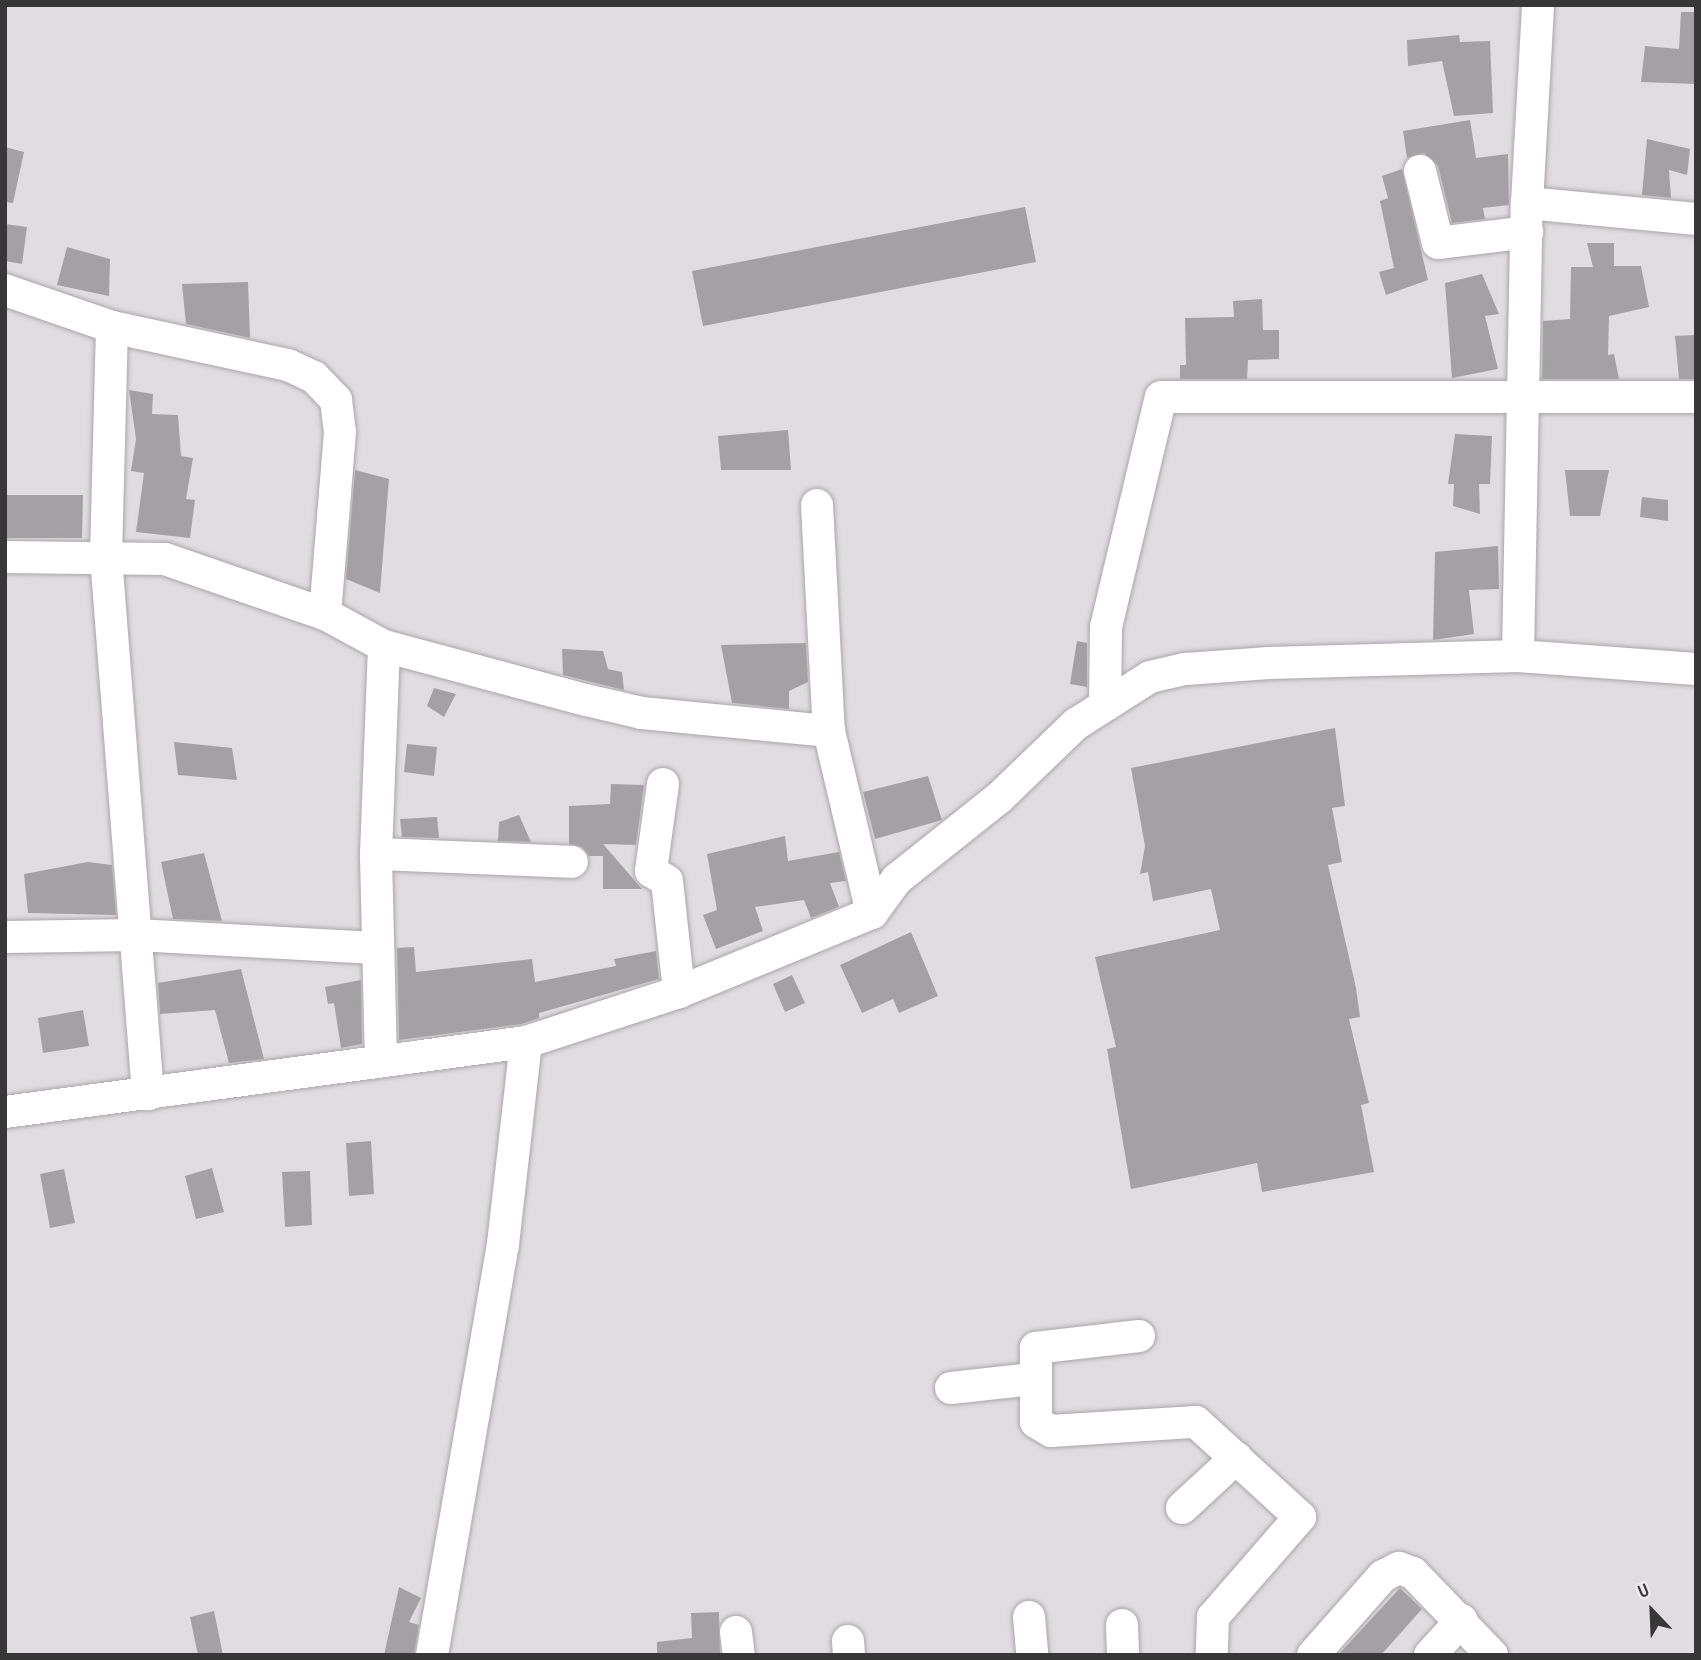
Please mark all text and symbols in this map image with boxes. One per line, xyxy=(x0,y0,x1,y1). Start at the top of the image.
north arrow xyxy=(1617,1576,1687,1646)
text: U xyxy=(1635,1579,1653,1604)

